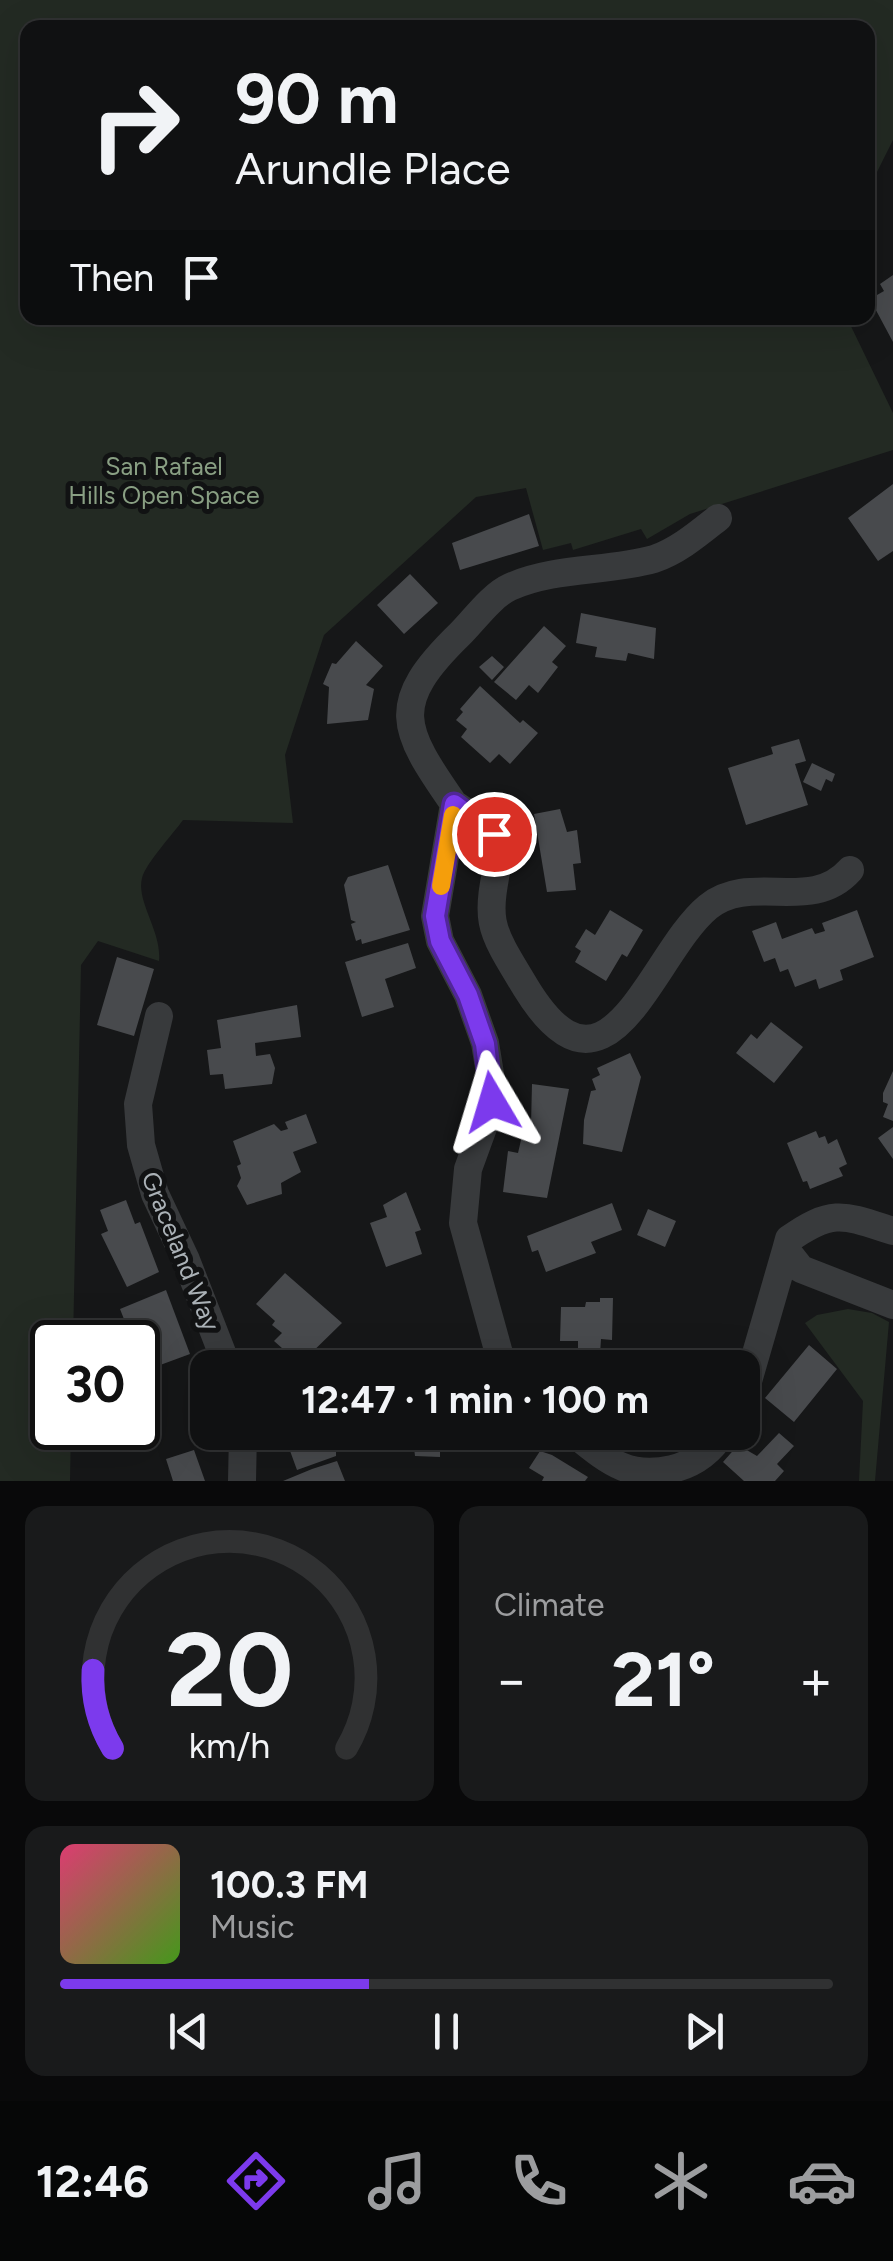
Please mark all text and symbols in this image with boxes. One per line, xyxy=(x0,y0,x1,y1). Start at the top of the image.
text: 90 m xyxy=(235,56,399,141)
icon: right xyxy=(70,60,200,190)
text: Arundle Place xyxy=(235,141,511,195)
icon: arrive xyxy=(174,250,229,305)
text: Then xyxy=(70,255,154,301)
park label: San Rafael Hills Open Space xyxy=(68,451,260,510)
pin xyxy=(452,792,537,877)
icon: arrive xyxy=(467,807,522,862)
position arrow xyxy=(440,1050,544,1154)
street label: Graceland Way xyxy=(135,1167,227,1335)
speed limit sign: 30 xyxy=(30,1320,160,1450)
text: 12:47 · 1 min · 100 m xyxy=(301,1377,649,1423)
text: Climate xyxy=(494,1586,605,1624)
text: 20 xyxy=(166,1607,293,1732)
text: 21° xyxy=(612,1635,715,1725)
text: − xyxy=(494,1647,528,1713)
text: + xyxy=(799,1647,833,1713)
text: km/h xyxy=(189,1724,270,1767)
text: 100.3 FM xyxy=(210,1862,369,1908)
text: Music xyxy=(210,1908,295,1946)
icon: previous xyxy=(161,2004,216,2059)
icon: pause xyxy=(419,2004,474,2059)
icon: next xyxy=(677,2004,732,2059)
icon: directions xyxy=(221,2146,291,2216)
icon: music xyxy=(362,2146,432,2216)
icon: phone xyxy=(504,2146,574,2216)
icon: climate xyxy=(646,2146,716,2216)
icon: car xyxy=(787,2146,857,2216)
text: 12:46 xyxy=(36,2154,149,2208)

